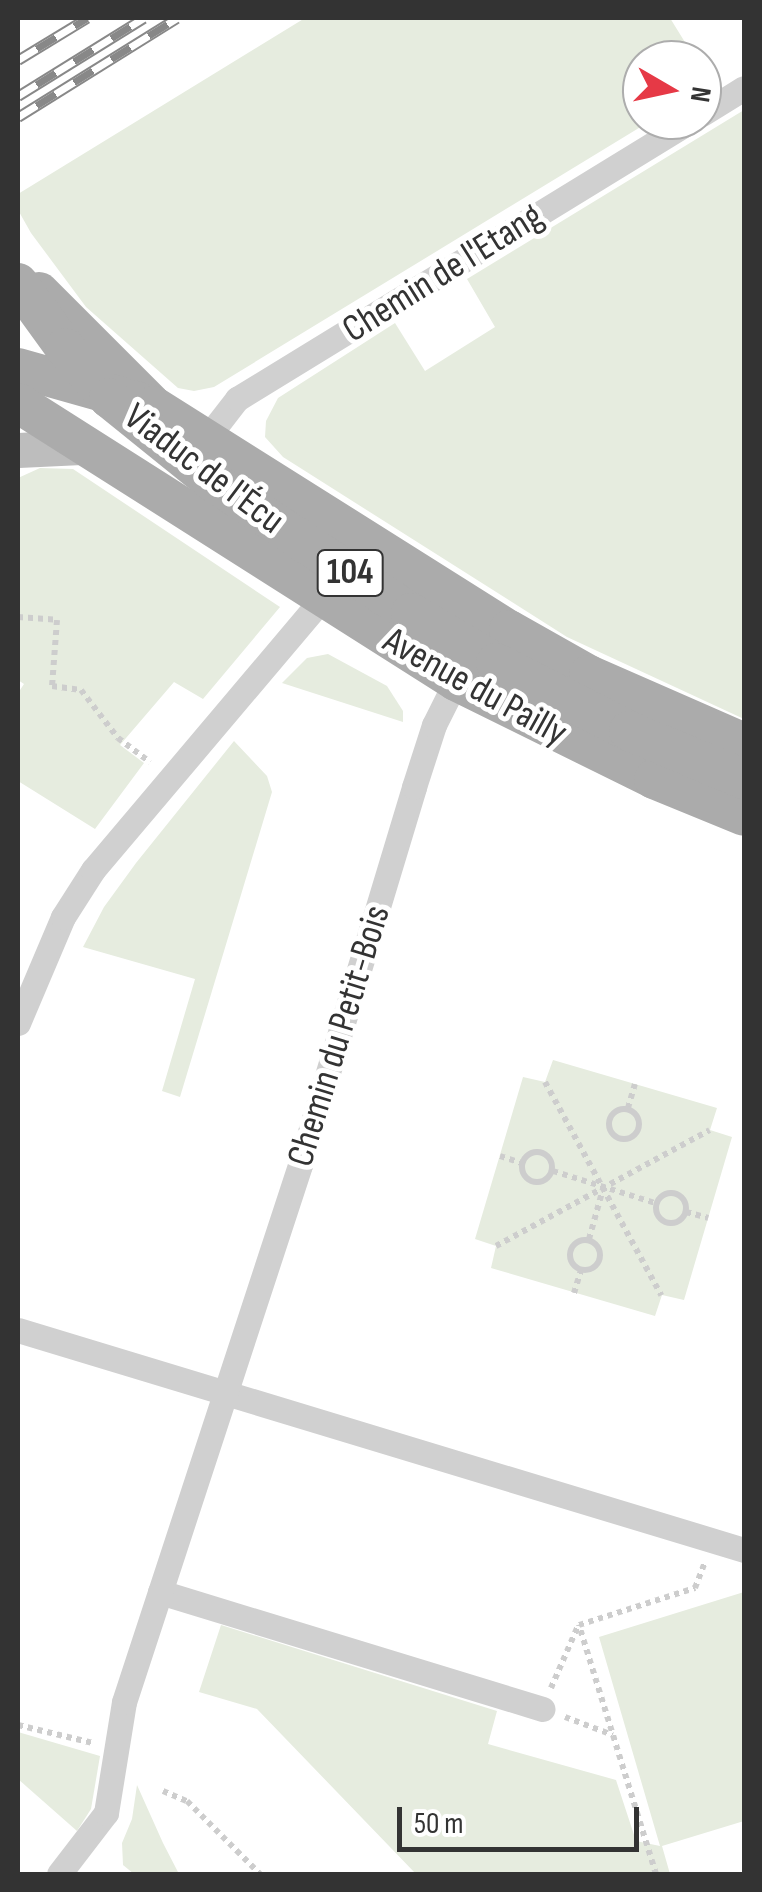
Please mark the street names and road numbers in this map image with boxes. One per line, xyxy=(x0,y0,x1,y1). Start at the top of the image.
street label: Chemin de l'Etang xyxy=(335,193,551,353)
street label: Viaduc de l'Écu xyxy=(115,394,293,544)
road number: 104 xyxy=(315,543,385,603)
street label: Avenue du Pailly xyxy=(375,618,575,756)
street label: Chemin du Petit-Bois xyxy=(278,900,400,1172)

